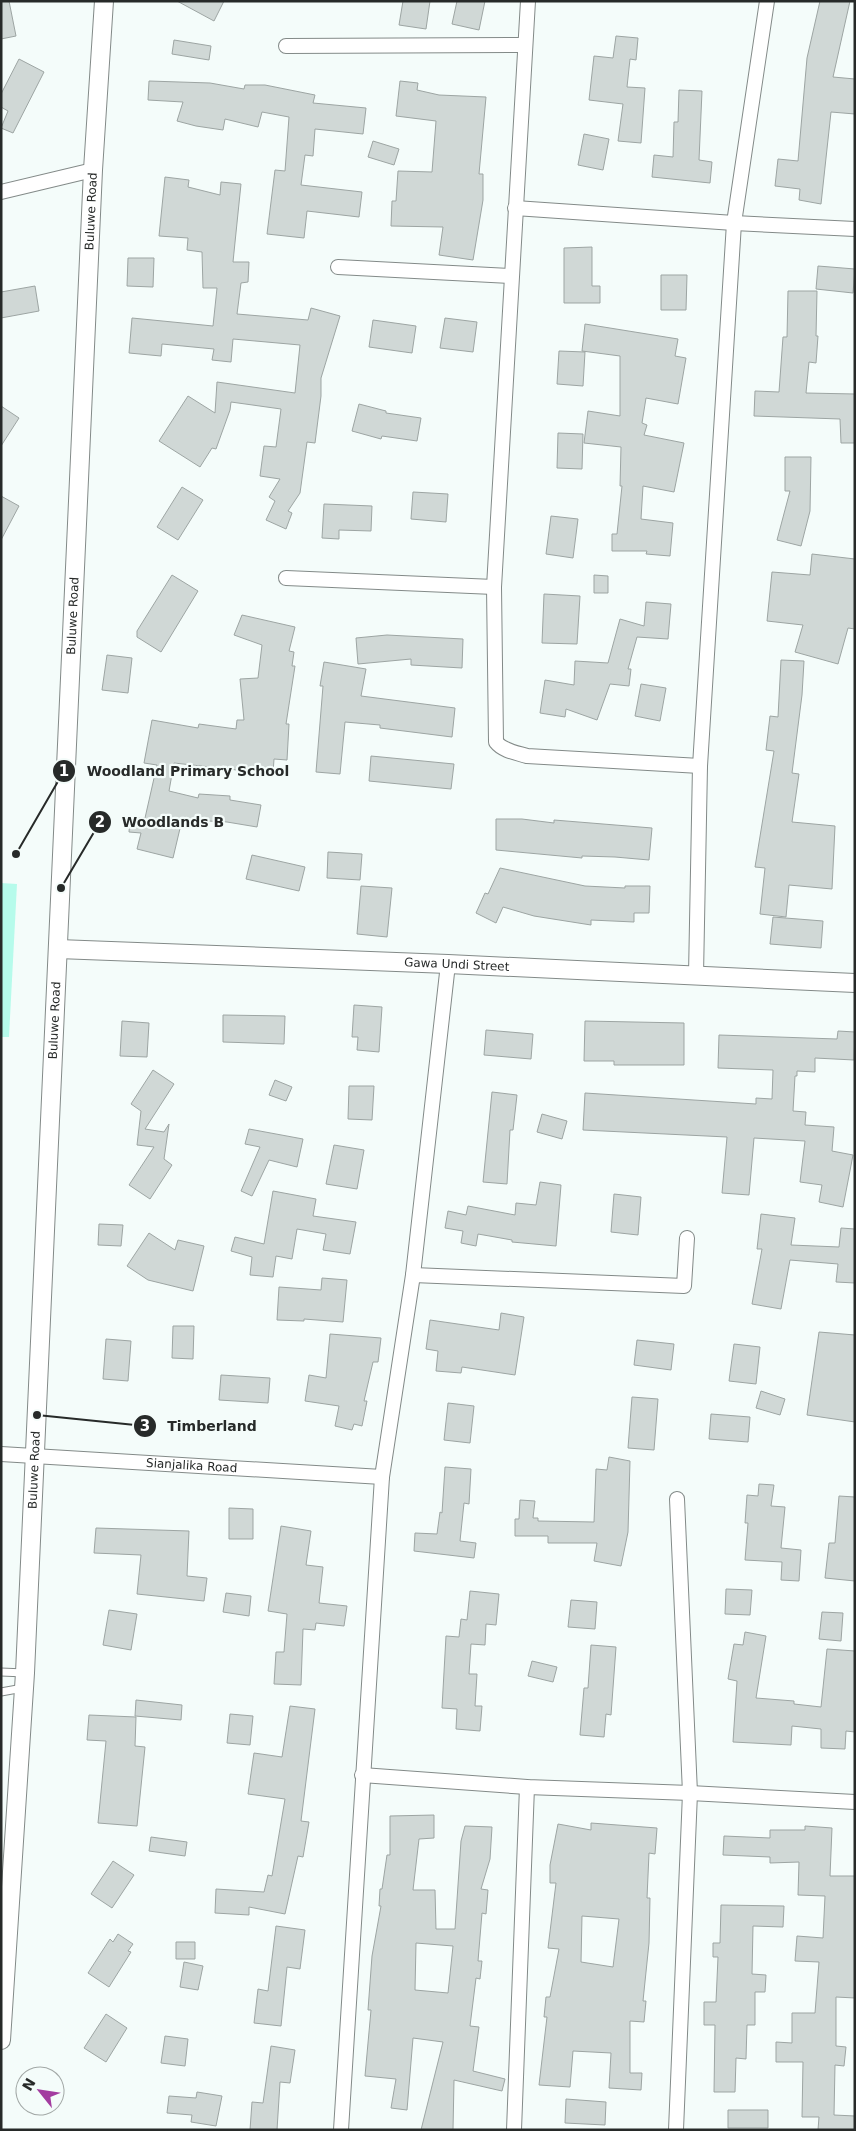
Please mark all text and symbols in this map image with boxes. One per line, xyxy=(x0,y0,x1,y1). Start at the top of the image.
street label: Buluwe Road xyxy=(82,172,100,251)
street label: Buluwe Road xyxy=(64,577,82,655)
callout: Woodland Primary School xyxy=(51,756,299,785)
text: 1 xyxy=(59,762,69,780)
text: Woodland Primary School xyxy=(87,763,289,779)
callout: Woodlands B xyxy=(87,807,235,836)
text: 2 xyxy=(95,813,105,831)
text: Woodlands B xyxy=(122,814,224,830)
street label: Gawa Undi Street xyxy=(404,955,510,974)
street label: Buluwe Road xyxy=(46,981,63,1060)
callout: Timberland xyxy=(132,1411,267,1440)
text: 3 xyxy=(140,1417,150,1435)
text: Timberland xyxy=(167,1418,257,1434)
street label: Buluwe Road xyxy=(25,1431,43,1509)
street label: Sianjalika Road xyxy=(146,1456,238,1475)
north arrow xyxy=(15,2066,65,2116)
text: N xyxy=(19,2075,39,2094)

